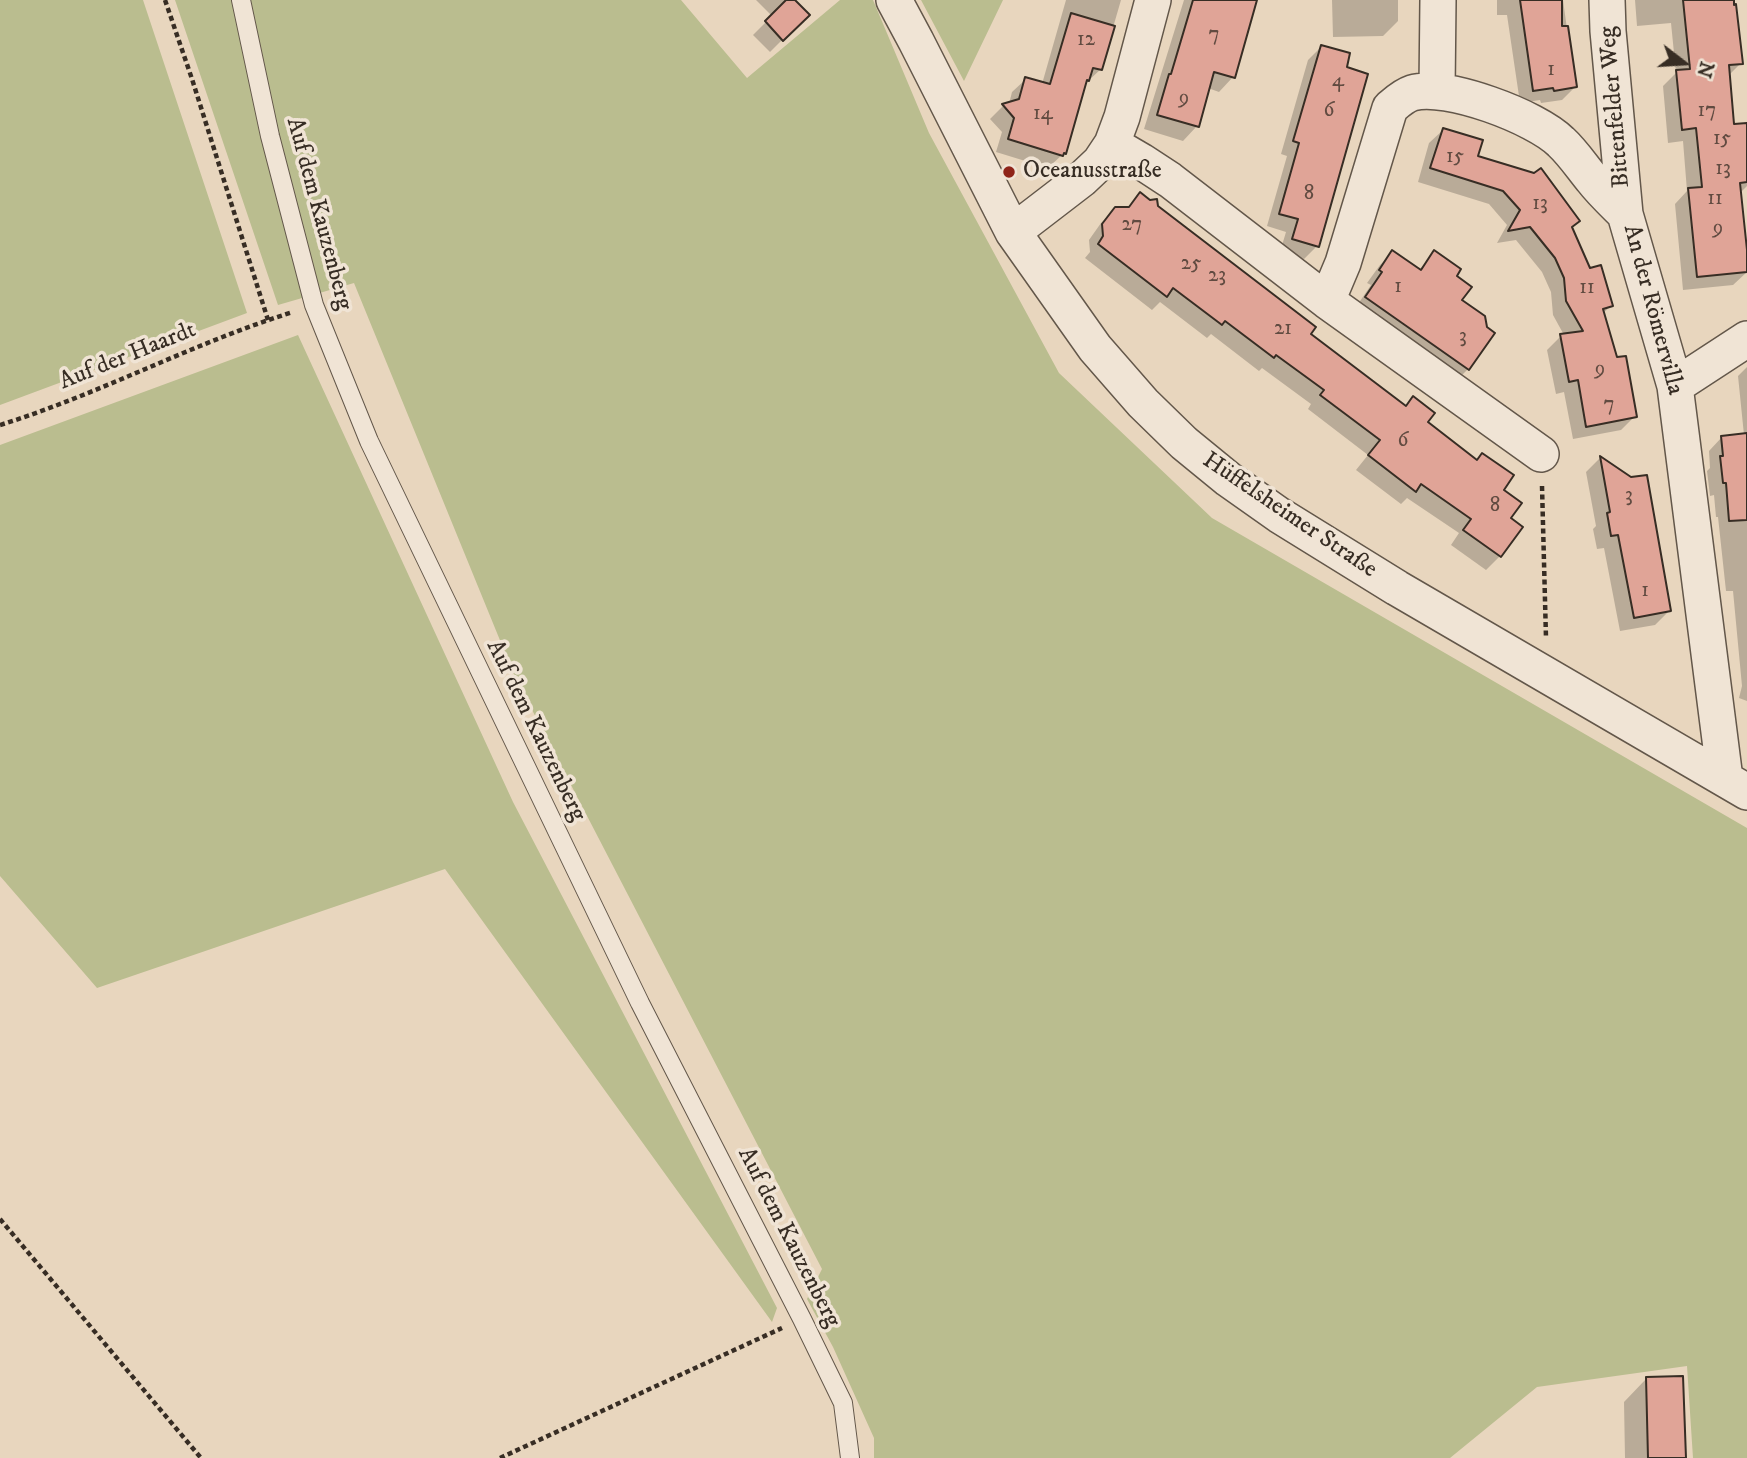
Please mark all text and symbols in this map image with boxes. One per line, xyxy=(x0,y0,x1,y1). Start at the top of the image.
house number: 7 xyxy=(1208,23,1220,49)
street label: Bittenfelder Weg xyxy=(1595,25,1637,189)
house number: 12 xyxy=(1077,28,1095,54)
north arrow xyxy=(1649,28,1719,98)
house number: 1 xyxy=(1547,58,1555,84)
text: N xyxy=(1691,58,1718,80)
house number: 4 xyxy=(1332,69,1344,95)
house number: 9 xyxy=(1179,87,1189,113)
house number: 6 xyxy=(1324,99,1334,125)
house number: 17 xyxy=(1698,99,1716,125)
house number: 14 xyxy=(1033,102,1053,128)
street label: Auf dem Kauzenberg xyxy=(278,115,358,313)
house number: 15 xyxy=(1713,127,1731,153)
house number: 15 xyxy=(1446,145,1464,171)
house number: 13 xyxy=(1715,157,1731,183)
place label: Oceanusstraße xyxy=(1023,158,1162,186)
marker: Oceanusstraße xyxy=(1001,164,1017,180)
house number: 8 xyxy=(1304,182,1314,208)
house number: 11 xyxy=(1707,187,1723,213)
house number: 13 xyxy=(1532,192,1548,218)
house number: 27 xyxy=(1122,213,1142,239)
house number: 9 xyxy=(1713,217,1723,243)
street label: An der Römervilla xyxy=(1615,222,1689,398)
house number: 25 xyxy=(1181,252,1201,278)
house number: 23 xyxy=(1208,264,1226,290)
house number: 1 xyxy=(1394,275,1402,301)
house number: 11 xyxy=(1579,276,1595,302)
street label: Auf der Haardt xyxy=(56,317,200,397)
house number: 21 xyxy=(1274,317,1292,343)
house number: 3 xyxy=(1459,325,1467,351)
house number: 9 xyxy=(1595,358,1605,384)
house number: 7 xyxy=(1603,393,1615,419)
house number: 6 xyxy=(1398,429,1408,455)
street label: Hüffelsheimer Straße xyxy=(1196,447,1382,585)
house number: 3 xyxy=(1625,484,1633,510)
house number: 8 xyxy=(1490,494,1500,520)
house number: 1 xyxy=(1641,579,1649,605)
street label: Auf dem Kauzenberg xyxy=(479,636,591,826)
street label: Auf dem Kauzenberg xyxy=(730,1143,846,1333)

